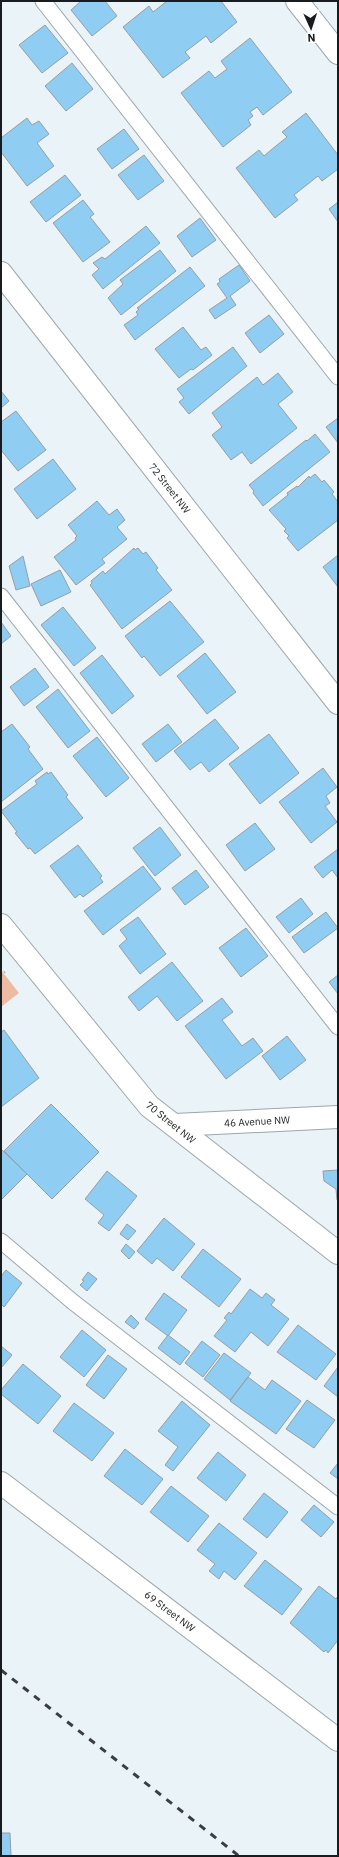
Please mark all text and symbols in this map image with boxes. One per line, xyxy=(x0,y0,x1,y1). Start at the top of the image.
north arrow xyxy=(291,8,331,48)
text: N xyxy=(307,31,316,45)
street label: 72 Street NW xyxy=(146,461,193,516)
street label: 70 Street NW xyxy=(143,1098,198,1146)
street label: 46 Avenue NW xyxy=(224,1113,290,1130)
street label: 69 Street NW xyxy=(142,1588,198,1635)

